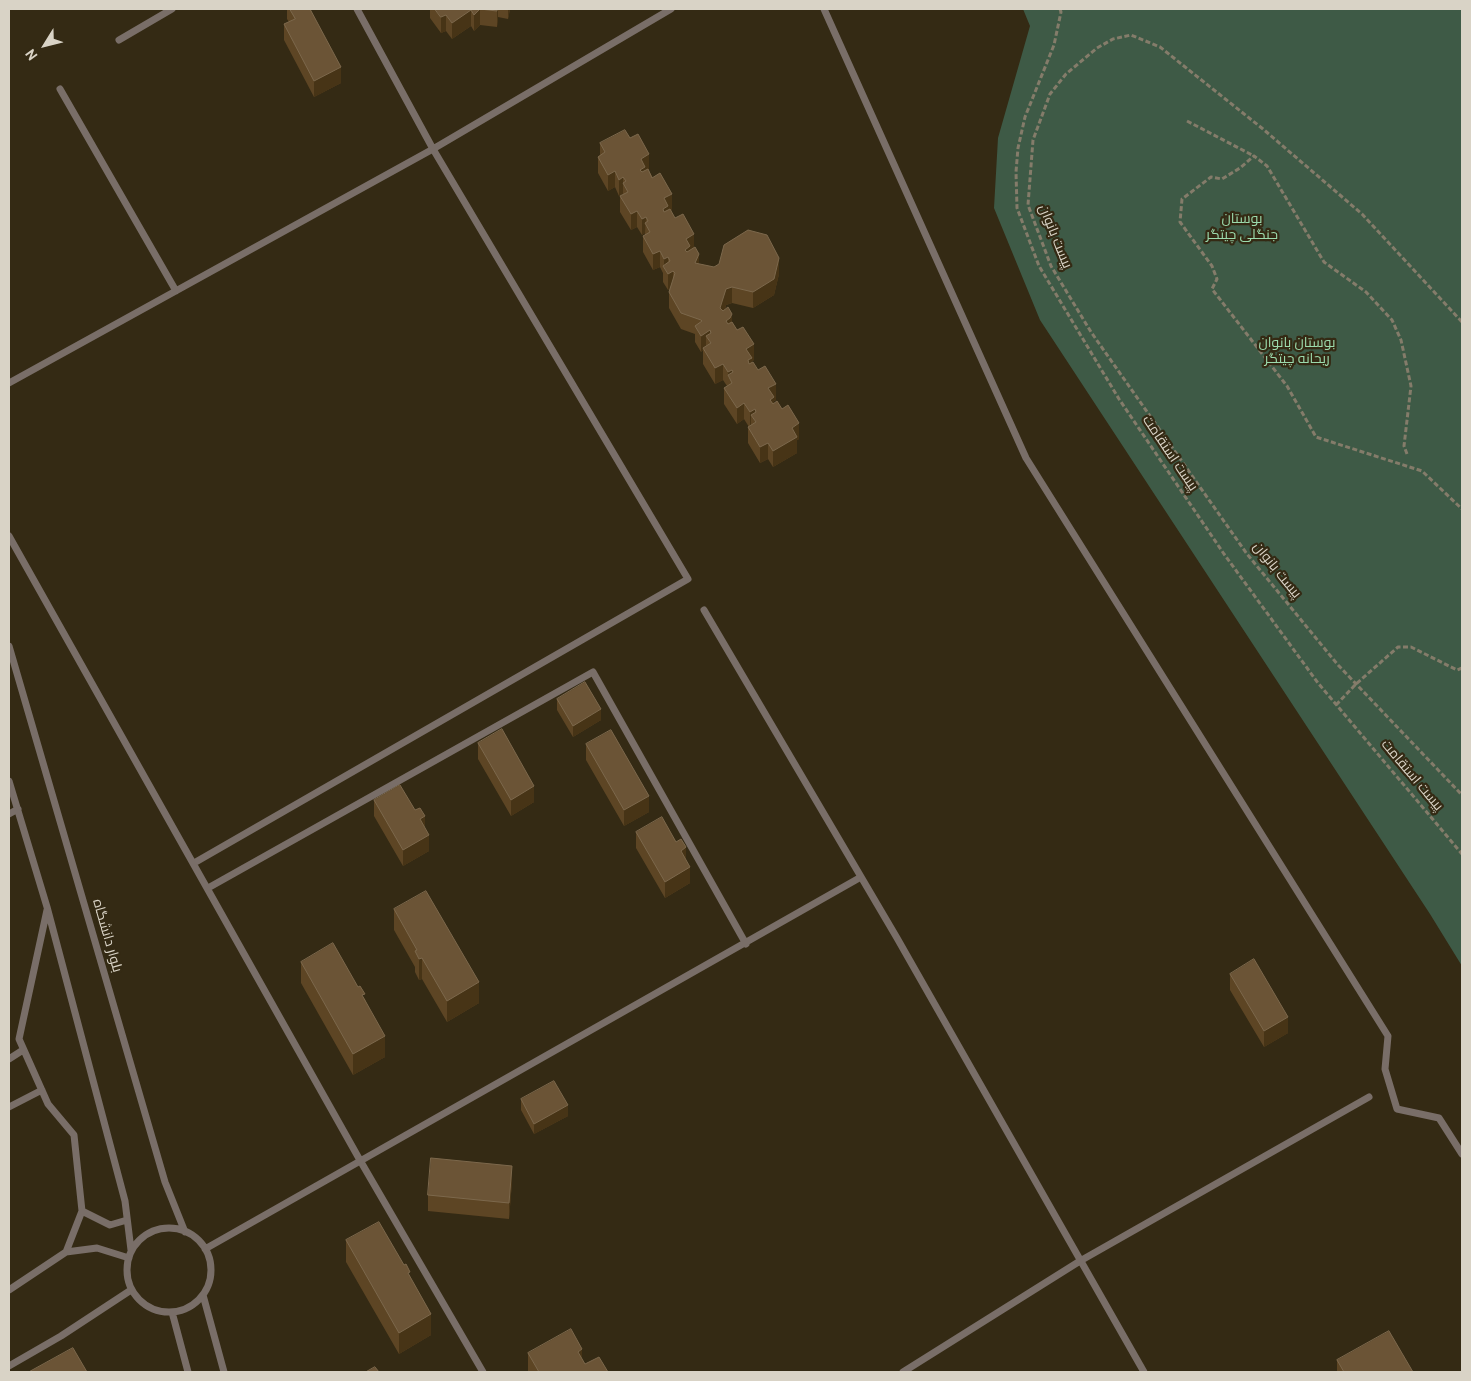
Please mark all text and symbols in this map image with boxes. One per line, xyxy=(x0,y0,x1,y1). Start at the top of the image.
north arrow xyxy=(20,20,70,70)
text: N xyxy=(23,45,42,63)
street label: پیست بانوان xyxy=(1034,203,1074,271)
park label: بوستان جنگلی چیتگر xyxy=(1206,212,1278,244)
park label: بوستان بانوان ریحانه چیتگر xyxy=(1258,336,1336,368)
street label: پیست استقامت xyxy=(1138,413,1200,495)
street label: پیست بانوان xyxy=(1248,540,1304,602)
street label: پیست استقامت xyxy=(1376,737,1446,815)
street label: بلوار دانشگاه xyxy=(88,897,124,975)

